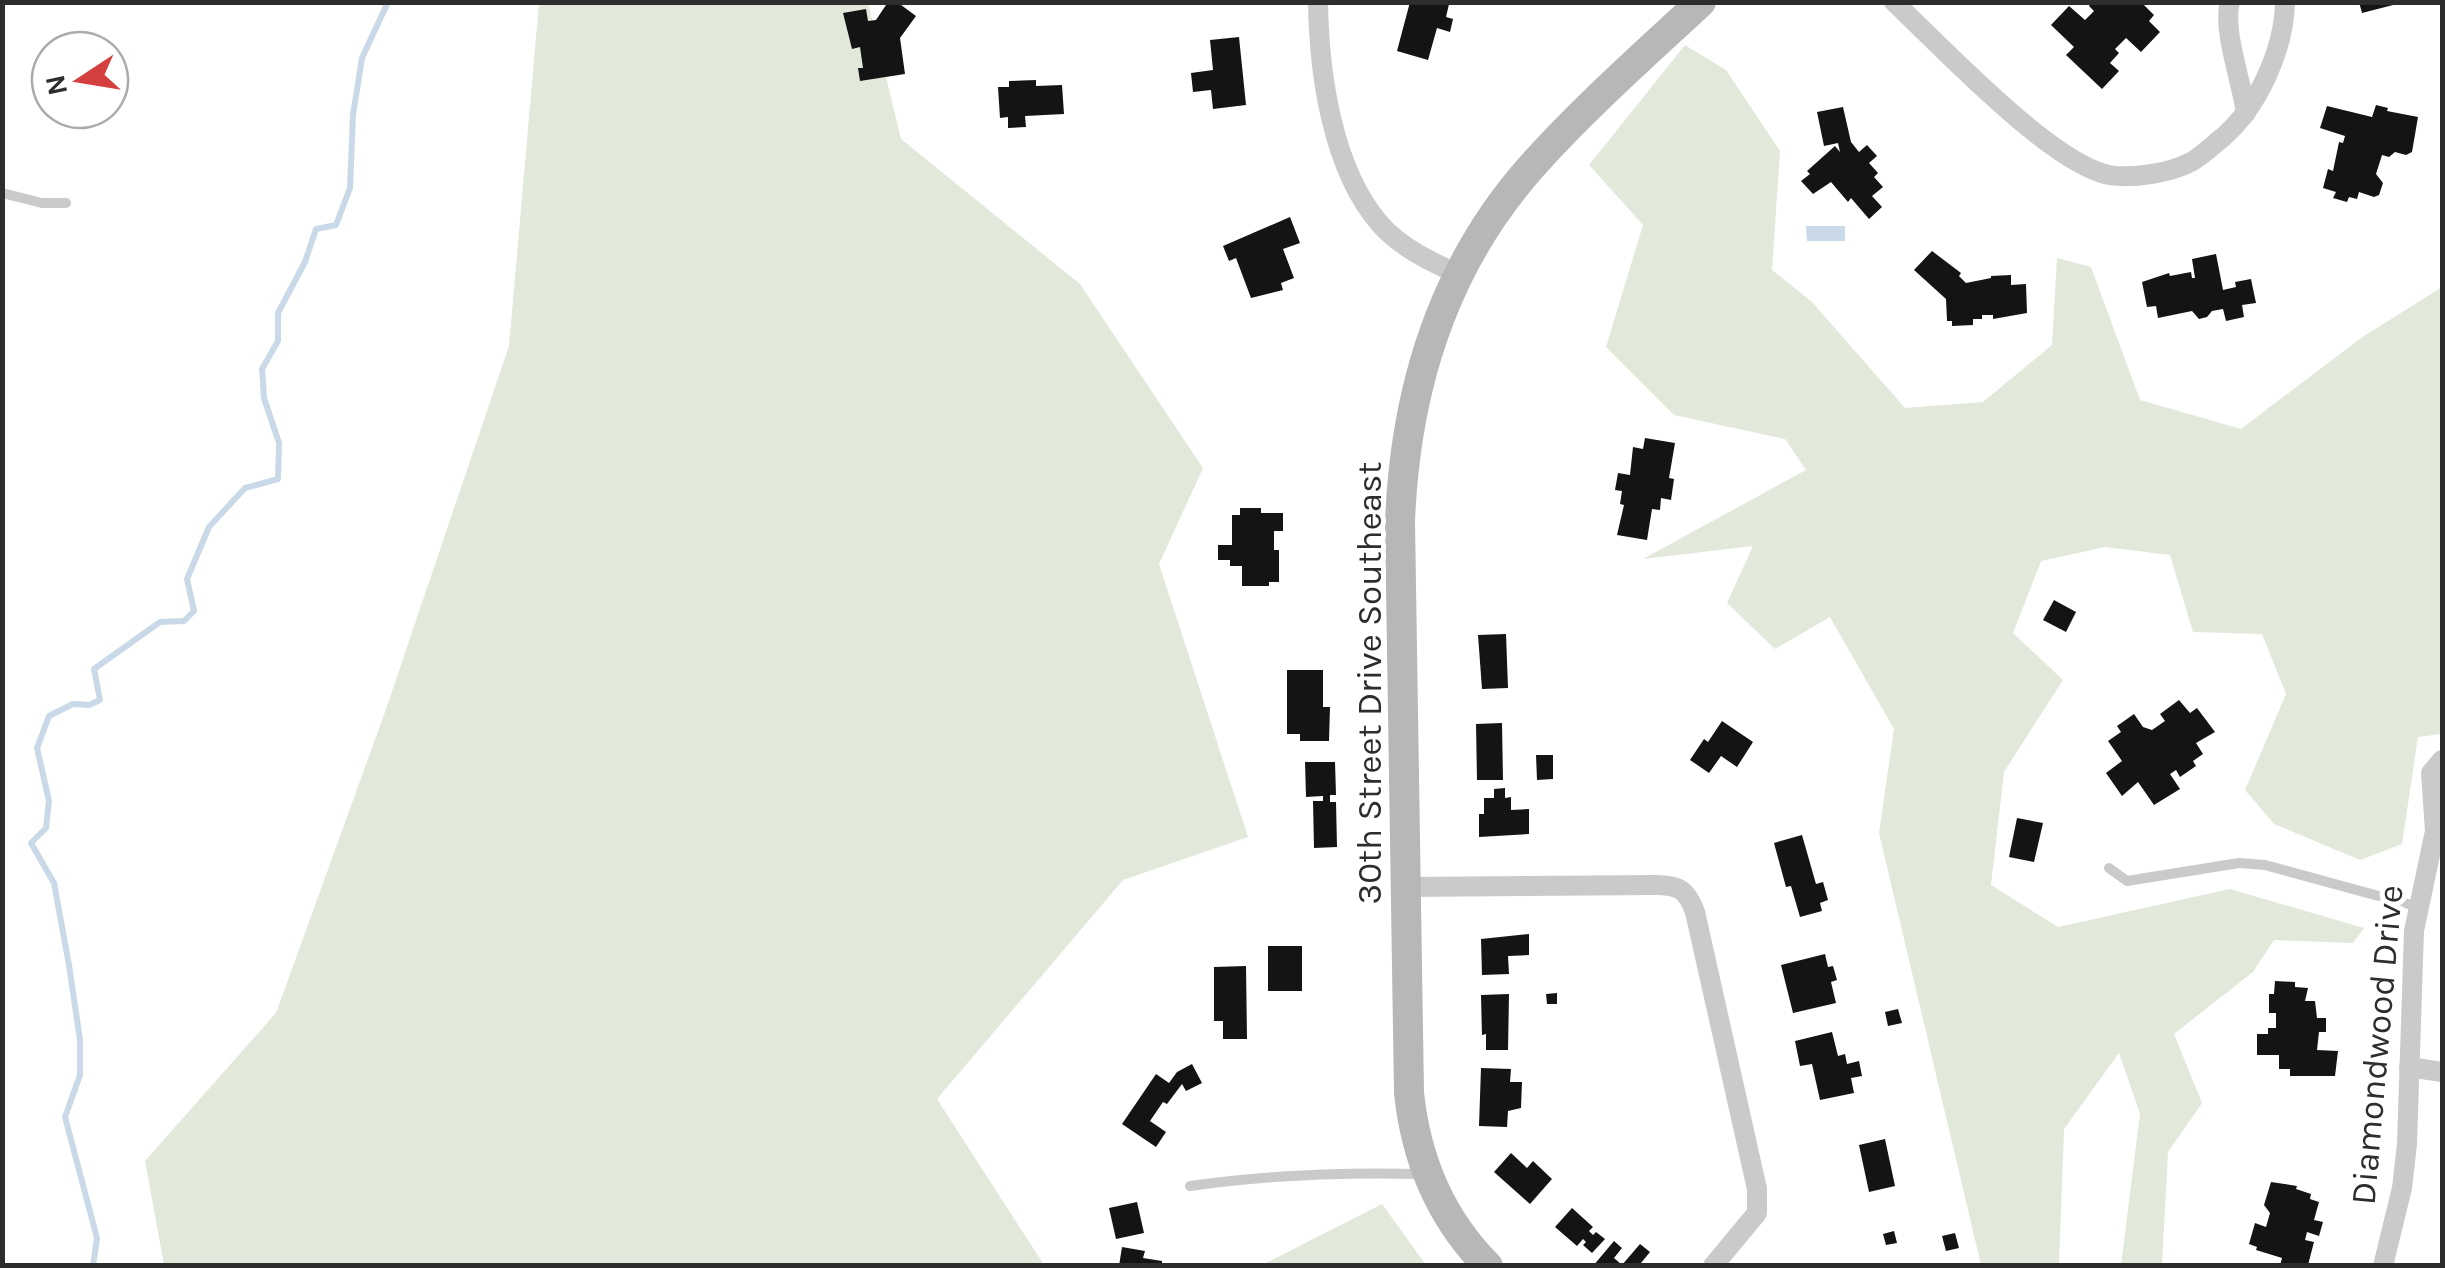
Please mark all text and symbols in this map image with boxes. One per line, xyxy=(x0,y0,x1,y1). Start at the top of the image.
north arrow xyxy=(30,30,130,130)
text: N xyxy=(38,72,74,98)
street label: 30th Street Drive Southeast xyxy=(1349,461,1390,905)
street label: Diamondwood Drive xyxy=(2343,883,2411,1207)

